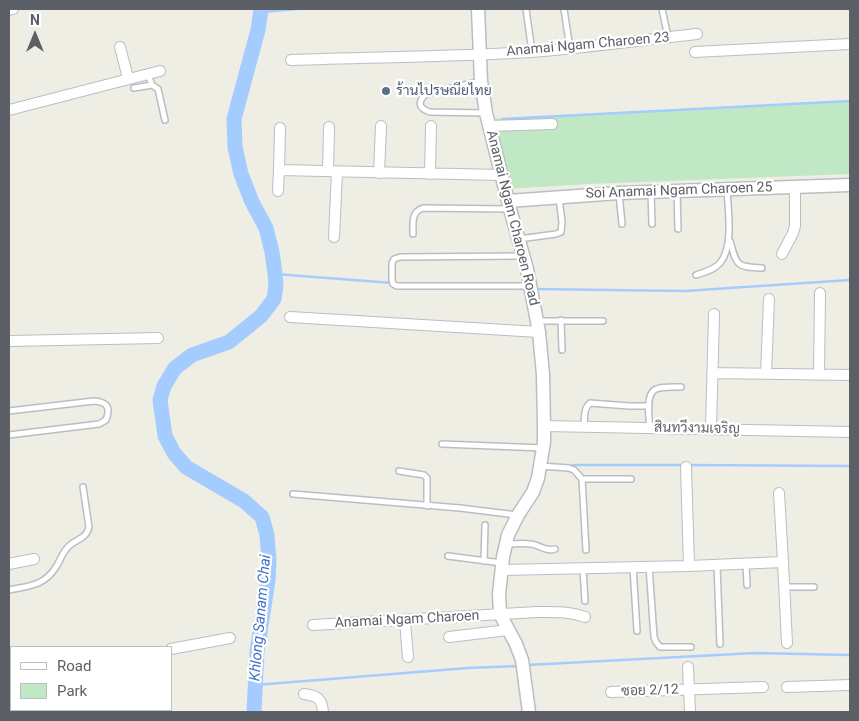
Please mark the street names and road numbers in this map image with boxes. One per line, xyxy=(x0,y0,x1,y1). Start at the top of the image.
street label: Anamai Ngam Charoen 23 xyxy=(506,29,670,61)
street label: Anamai Ngam Charoen Road xyxy=(482,129,542,307)
street label: Soi Anamai Ngam Charoen 25 xyxy=(585,179,773,203)
street label: สินทวีงามเจริญ xyxy=(654,420,740,438)
street label: Anamai Ngam Charoen xyxy=(334,608,480,632)
street label: ซอย 2/12 xyxy=(621,682,679,700)

